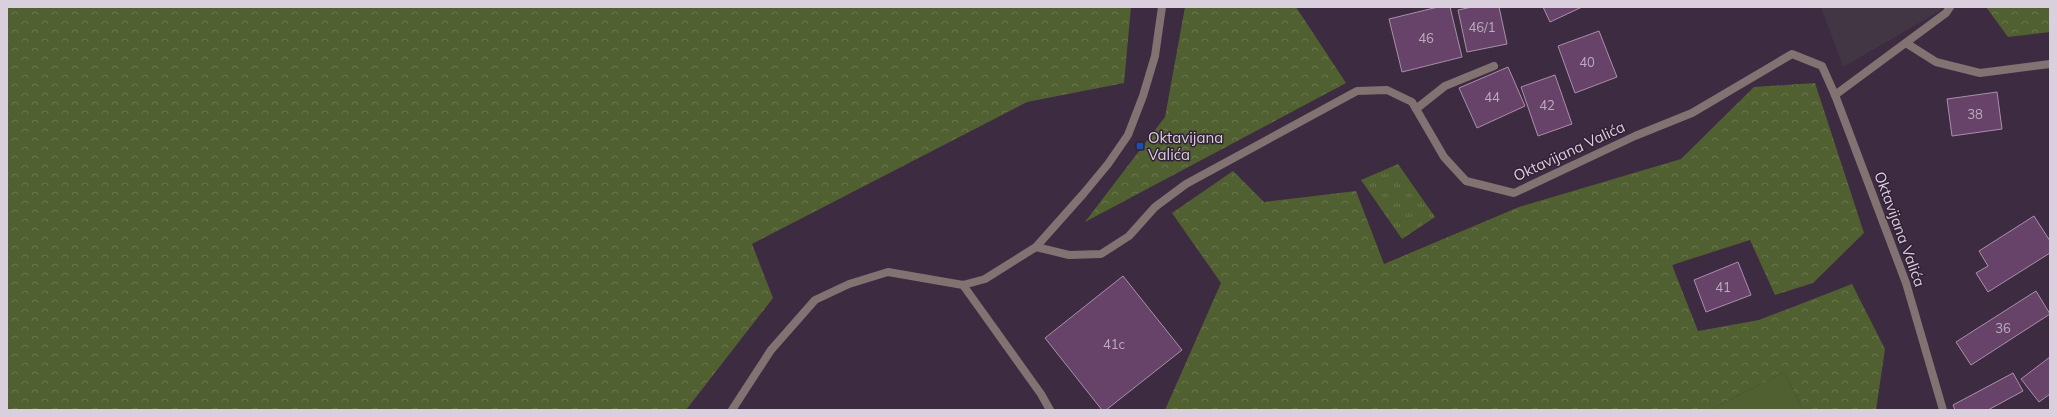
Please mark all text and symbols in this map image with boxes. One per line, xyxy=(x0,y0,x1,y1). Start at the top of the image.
house number: 46/1 xyxy=(1468,19,1496,35)
house number: 46 xyxy=(1418,30,1434,46)
house number: 40 xyxy=(1579,54,1595,70)
house number: 44 xyxy=(1484,89,1500,105)
house number: 42 xyxy=(1539,97,1555,113)
house number: 38 xyxy=(1967,106,1983,122)
street label: Oktavijana Valića xyxy=(1510,117,1628,185)
place label: Oktavijana Valića xyxy=(1148,128,1223,164)
marker: Oktavijana Valića xyxy=(1135,141,1145,151)
street label: Oktavijana Valića xyxy=(1870,169,1930,289)
house number: 41 xyxy=(1715,279,1731,295)
house number: 36 xyxy=(1995,320,2011,336)
house number: 41c xyxy=(1103,336,1125,352)

